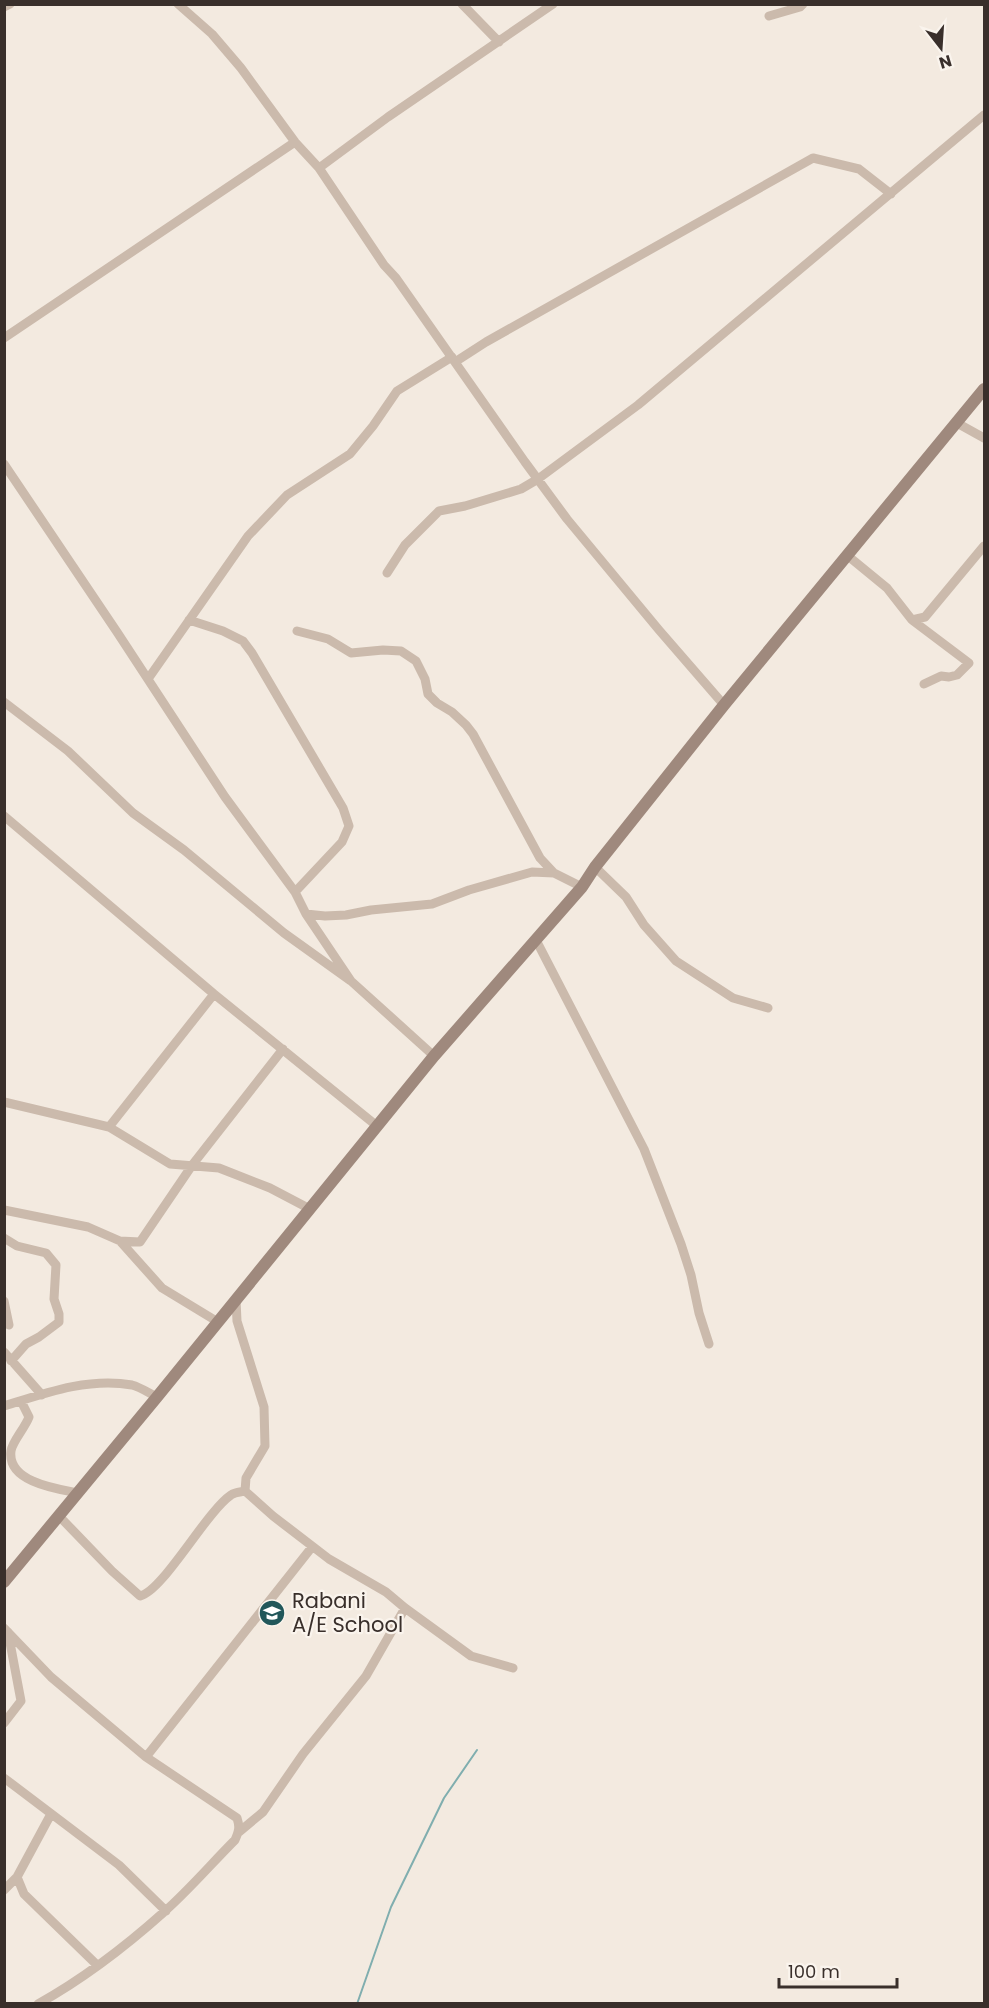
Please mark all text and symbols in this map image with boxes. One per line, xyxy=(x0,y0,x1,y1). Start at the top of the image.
north arrow xyxy=(911,18,971,78)
text: N xyxy=(936,49,954,75)
place label: Rabani A/E School xyxy=(292,1586,403,1639)
school or university icon: Rabani A/E School xyxy=(257,1598,287,1628)
scale bar xyxy=(779,1951,898,1989)
text: 100 m xyxy=(788,1959,840,1984)

